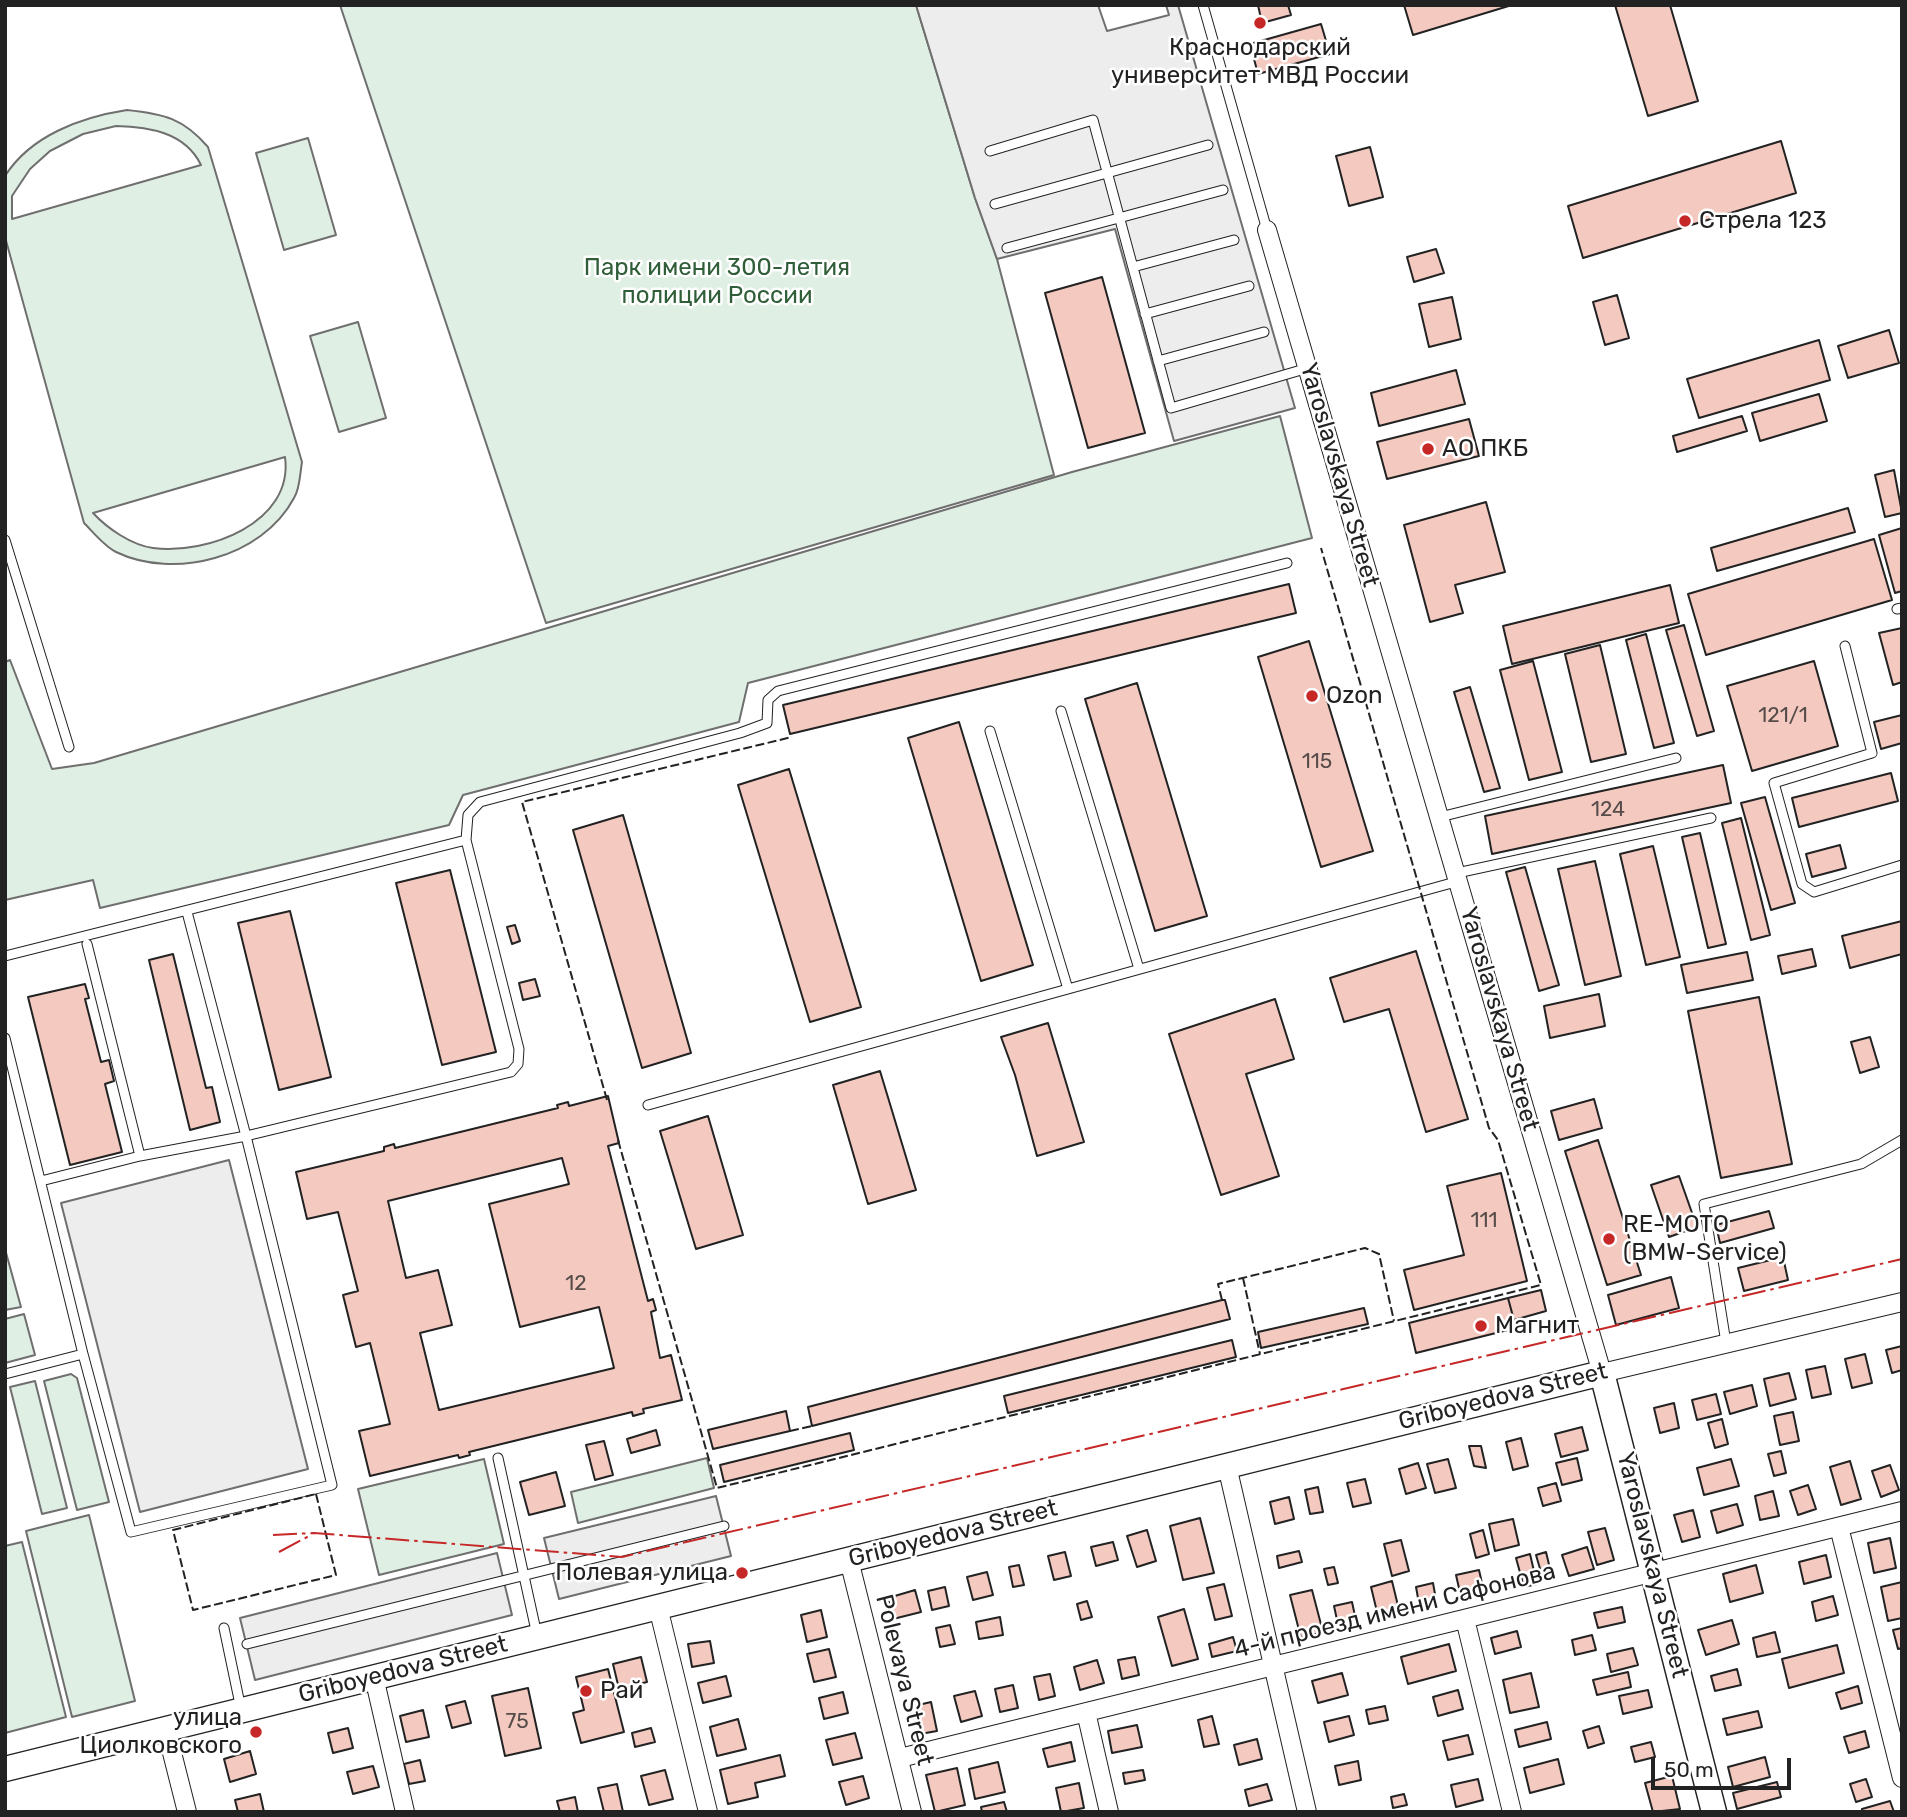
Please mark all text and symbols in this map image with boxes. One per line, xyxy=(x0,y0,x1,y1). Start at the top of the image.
marker: Краснодарский университет МВД России xyxy=(1252,15,1268,31)
place label: Краснодарский университет МВД России xyxy=(1111,34,1409,90)
place label: Стрела 123 xyxy=(1699,207,1827,235)
marker: Стрела 123 xyxy=(1677,213,1693,229)
park label: Парк имени 300-летия полиции России xyxy=(584,254,850,310)
street label: Yaroslavskaya Street xyxy=(1293,360,1385,590)
place label: АО ПКБ xyxy=(1442,435,1528,463)
marker: АО ПКБ xyxy=(1420,441,1436,457)
place label: Ozon xyxy=(1326,682,1383,710)
marker: Ozon xyxy=(1304,688,1320,704)
house number: 121/1 xyxy=(1758,703,1808,729)
house number: 115 xyxy=(1302,749,1332,775)
house number: 124 xyxy=(1591,797,1625,823)
street label: Yaroslavskaya Street xyxy=(1453,904,1545,1134)
house number: 111 xyxy=(1471,1208,1497,1234)
place label: RE-MOTO (BMW-Service) xyxy=(1623,1211,1787,1267)
marker: RE-MOTO (BMW-Service) xyxy=(1601,1231,1617,1247)
house number: 12 xyxy=(565,1271,587,1297)
place label: Магнит xyxy=(1495,1312,1579,1340)
marker: Магнит xyxy=(1473,1318,1489,1334)
street label: Griboyedova Street xyxy=(1396,1357,1610,1437)
street label: Yaroslavskaya Street xyxy=(1610,1449,1694,1681)
street label: Griboyedova Street xyxy=(846,1494,1060,1574)
street label: 4-й проезд имени Сафонова xyxy=(1231,1557,1559,1665)
place label: Полевая улица xyxy=(555,1559,728,1587)
marker: Полевая улица xyxy=(734,1565,750,1581)
street label: Polevaya Street xyxy=(869,1592,939,1768)
street label: Griboyedova Street xyxy=(296,1630,510,1710)
place label: Рай xyxy=(600,1677,643,1705)
marker: Рай xyxy=(578,1683,594,1699)
place label: улица Циолковского xyxy=(80,1704,242,1760)
house number: 75 xyxy=(505,1709,529,1735)
marker: улица Циолковского xyxy=(248,1724,264,1740)
scale bar xyxy=(1655,1744,1795,1788)
text: 50 m xyxy=(1664,1757,1714,1782)

